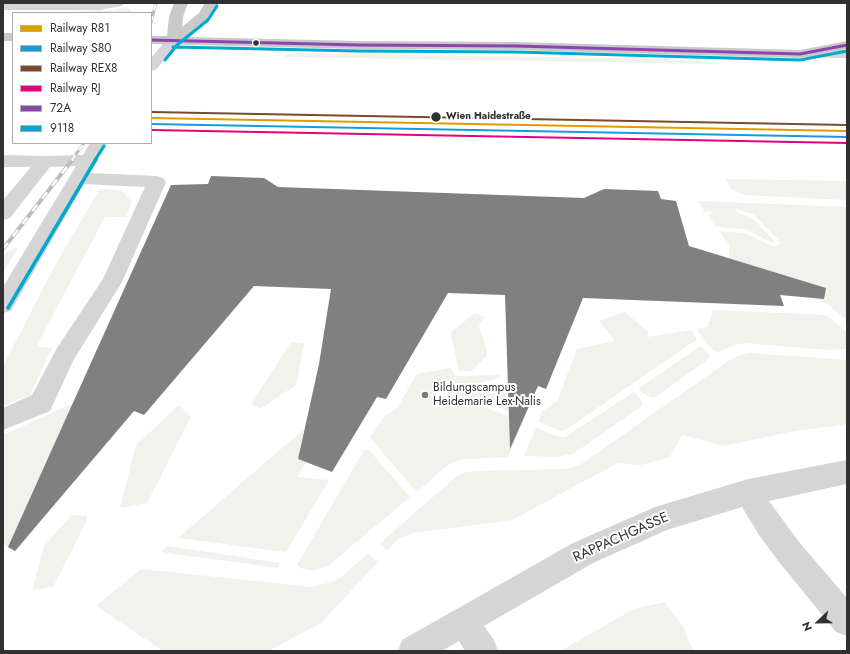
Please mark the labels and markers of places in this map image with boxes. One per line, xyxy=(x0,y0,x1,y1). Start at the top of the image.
unlabelled marker xyxy=(251,38,261,48)
marker: Wien Haidestraße xyxy=(429,110,443,124)
place label: Wien Haidestraße xyxy=(446,111,531,123)
place label: Bildungscampus Heidemarie Lex-Nalis xyxy=(433,381,541,409)
marker: Bildungscampus Heidemarie Lex-Nalis xyxy=(420,390,430,400)

